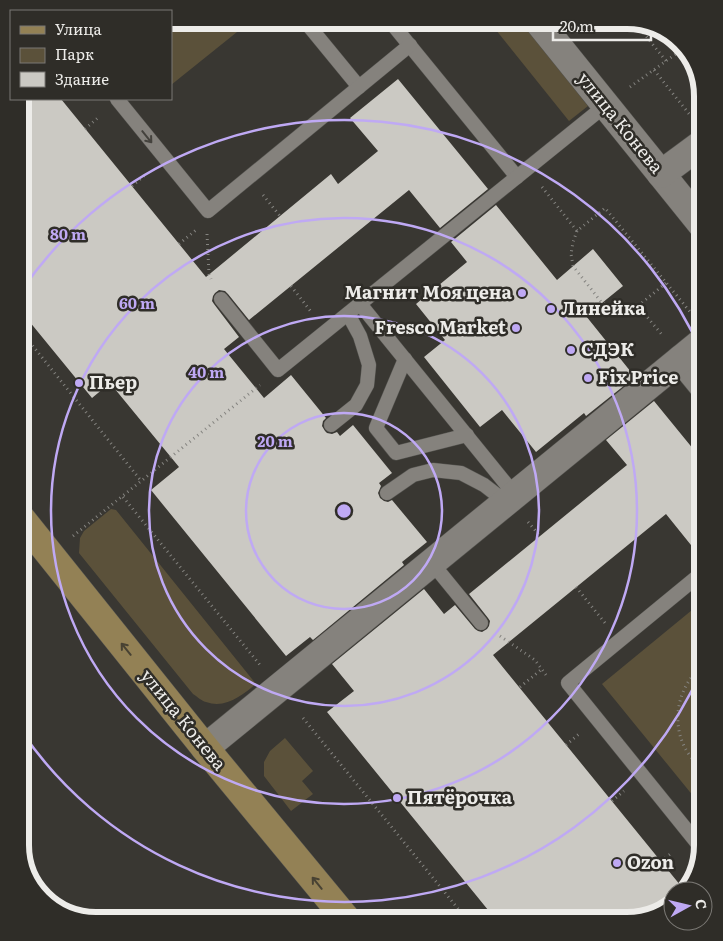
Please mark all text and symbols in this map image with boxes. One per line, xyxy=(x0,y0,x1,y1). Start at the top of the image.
legend xyxy=(10,10,172,100)
scale bar xyxy=(553,10,650,42)
text: 20 m xyxy=(560,14,594,37)
text: Улица xyxy=(55,17,103,40)
text: Парк xyxy=(55,42,94,65)
street label: улица Конева xyxy=(572,65,671,179)
text: Здание xyxy=(55,67,109,90)
one-way arrow xyxy=(142,130,153,143)
text: 80 m xyxy=(50,222,86,245)
place label: Магнит Моя цена xyxy=(345,278,513,305)
marker: Магнит Моя цена xyxy=(516,287,528,299)
text: 60 m xyxy=(119,291,155,314)
place label: Линейка xyxy=(561,294,646,321)
marker: Линейка xyxy=(545,303,557,315)
place label: Fresco Market xyxy=(375,313,506,340)
marker: Fresco Market xyxy=(510,322,522,334)
place label: СДЭК xyxy=(581,335,634,362)
marker: СДЭК xyxy=(565,344,577,356)
text: 40 m xyxy=(188,360,224,383)
place label: Fix Price xyxy=(598,363,678,390)
place label: Пьер xyxy=(89,368,137,395)
marker: Fix Price xyxy=(582,372,594,384)
marker: Пьер xyxy=(73,377,85,389)
text: 20 m xyxy=(257,429,293,452)
centre of rings xyxy=(335,502,353,520)
one-way arrow xyxy=(120,642,131,655)
street label: улица Конева xyxy=(135,662,234,776)
place label: Пятёрочка xyxy=(407,783,513,810)
marker: Пятёрочка xyxy=(391,792,403,804)
place label: Ozon xyxy=(627,848,674,875)
marker: Ozon xyxy=(611,857,623,869)
one-way arrow xyxy=(311,877,322,890)
north arrow xyxy=(663,881,713,931)
text: С xyxy=(691,898,712,910)

